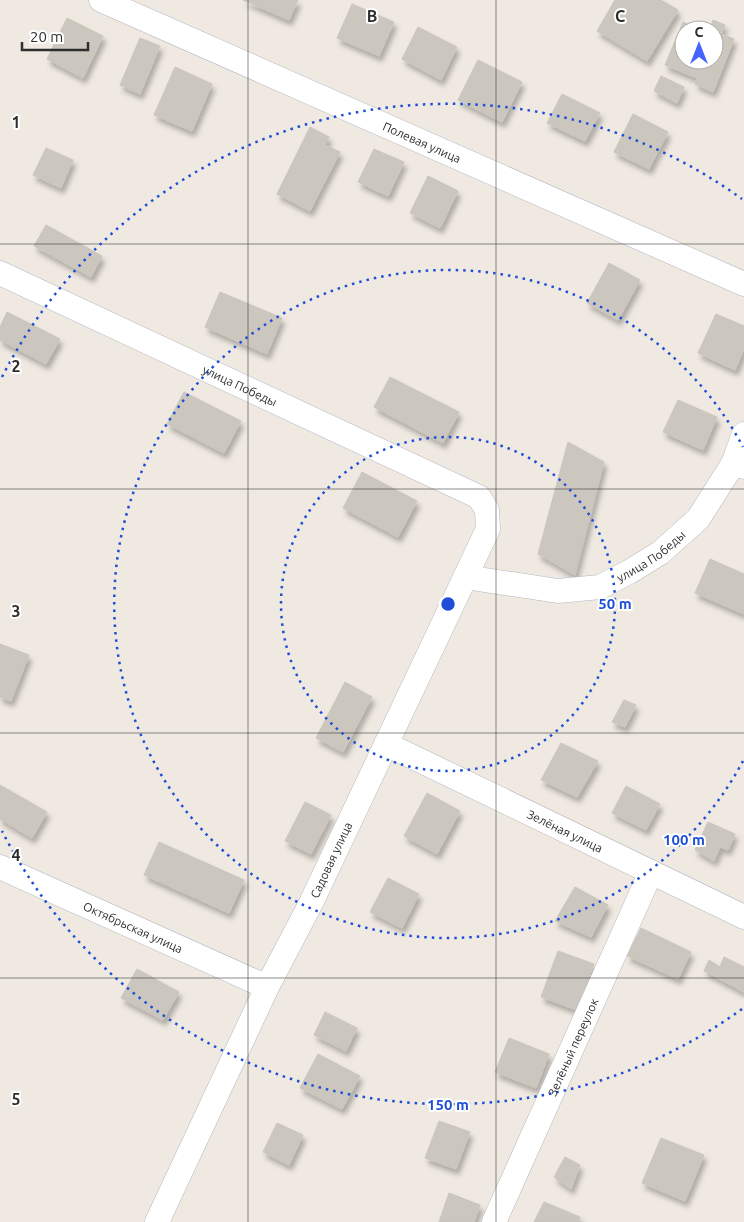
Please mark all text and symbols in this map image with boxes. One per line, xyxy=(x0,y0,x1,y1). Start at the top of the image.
text: B xyxy=(367,7,377,25)
text: C xyxy=(615,7,625,25)
scale bar xyxy=(22,20,89,52)
north arrow xyxy=(674,20,724,70)
text: С xyxy=(695,24,704,40)
text: 20 m xyxy=(30,28,63,45)
text: 1 xyxy=(11,113,21,131)
street label: Полевая улица xyxy=(381,119,463,165)
text: 2 xyxy=(11,357,21,375)
street label: улица Победы xyxy=(201,362,279,408)
street label: улица Победы xyxy=(614,527,687,584)
centre of rings xyxy=(439,595,457,613)
text: 50 m xyxy=(598,595,632,612)
text: 3 xyxy=(11,602,21,620)
street label: Зелёная улица xyxy=(525,807,605,854)
street label: Садовая улица xyxy=(308,820,354,900)
text: 100 m xyxy=(663,831,705,848)
text: 4 xyxy=(11,846,21,864)
street label: Октябрьская улица xyxy=(81,899,185,955)
street label: Зелёный переулок xyxy=(545,996,600,1098)
text: 5 xyxy=(11,1090,21,1108)
text: 150 m xyxy=(427,1096,469,1113)

